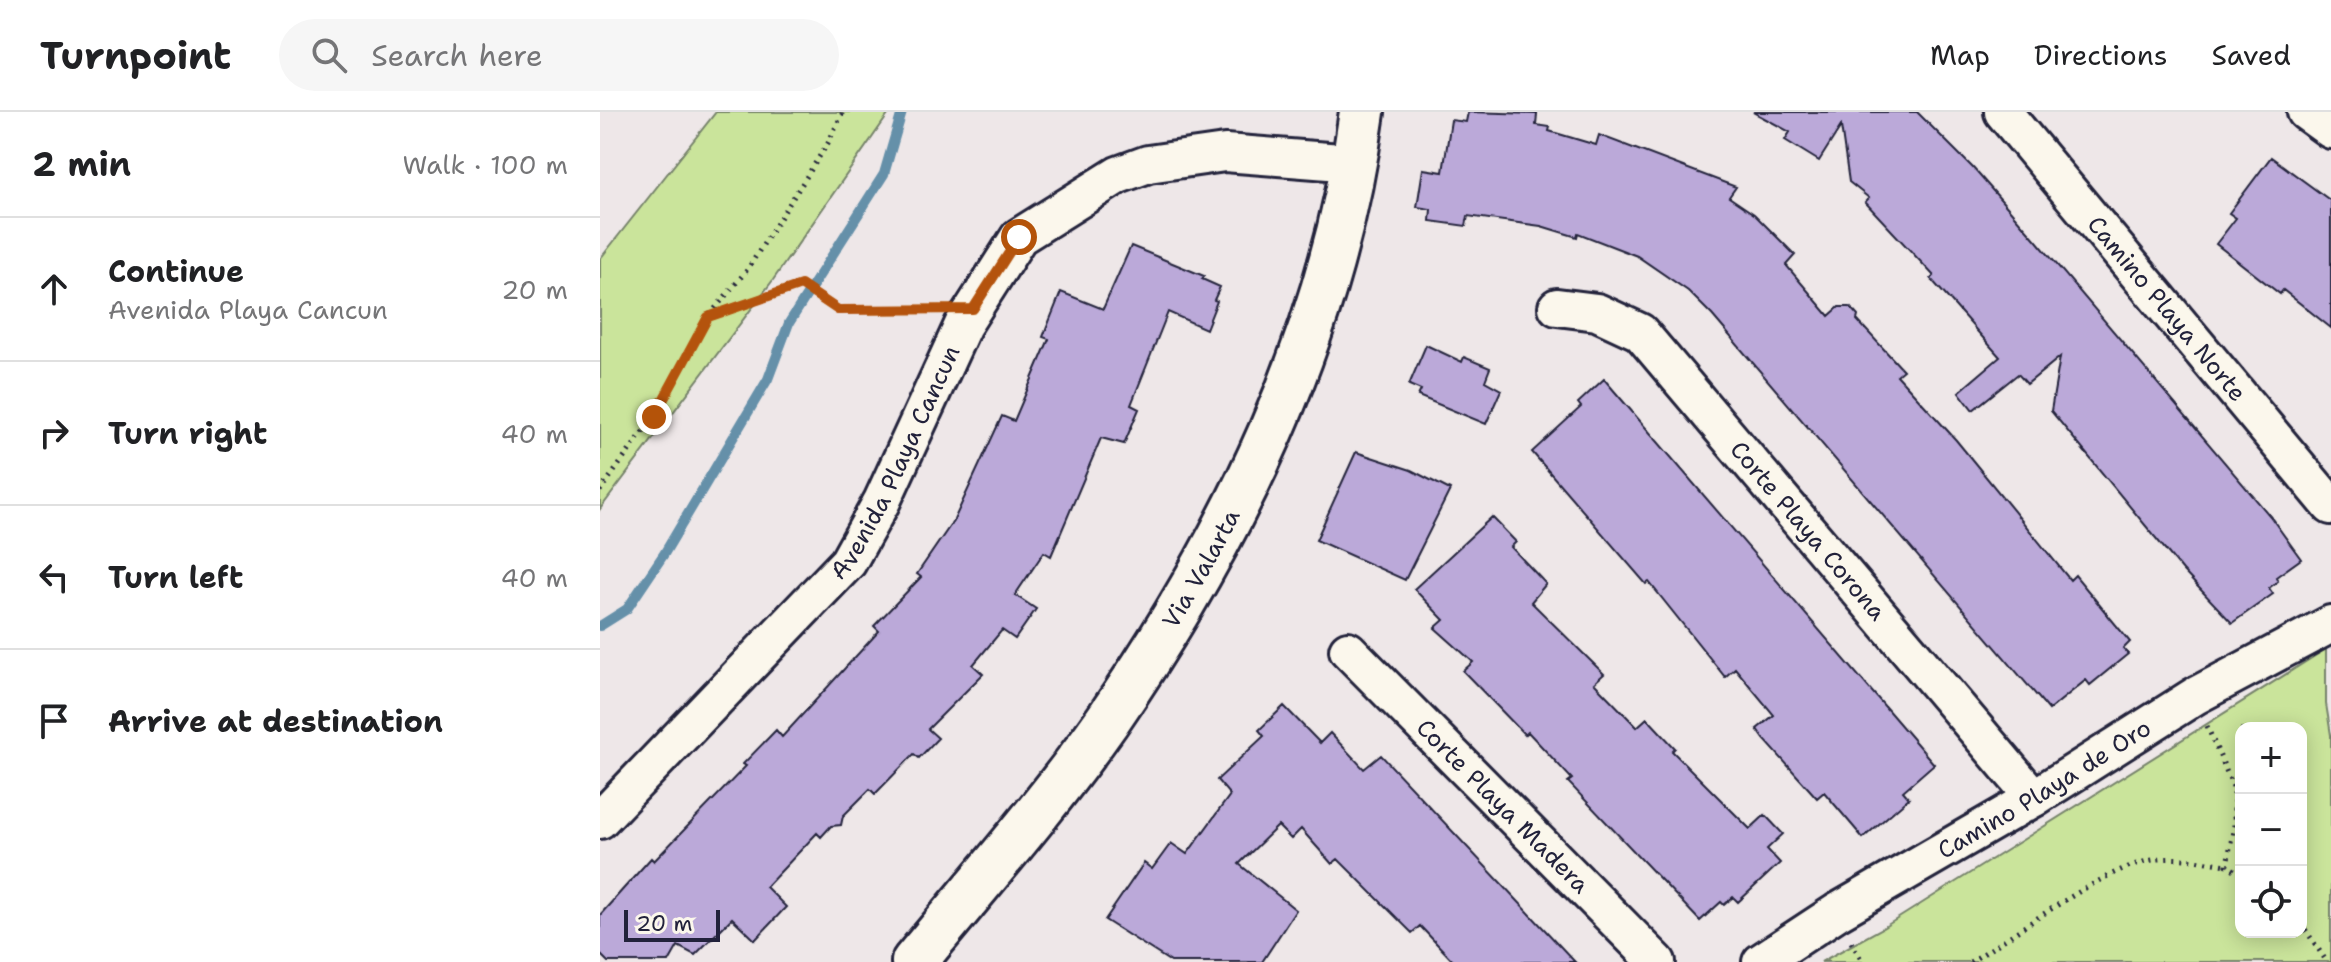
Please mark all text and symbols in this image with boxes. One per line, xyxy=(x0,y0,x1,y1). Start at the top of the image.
search box xyxy=(279,19,839,91)
text: Turnpoint xyxy=(40,30,231,81)
icon: search xyxy=(307,33,351,77)
text: Search here xyxy=(371,35,543,76)
text: Map xyxy=(1930,36,1990,74)
text: Directions xyxy=(2034,36,2168,74)
text: Saved xyxy=(2212,36,2291,74)
text: 2 min xyxy=(32,141,131,187)
text: Walk · 100 m xyxy=(402,147,568,182)
street label: Camino Playa Norte xyxy=(2080,209,2253,408)
route start xyxy=(1001,219,1037,255)
text: Continue xyxy=(108,251,244,292)
icon: ahead xyxy=(32,267,76,311)
text: 20 m xyxy=(501,272,568,307)
text: Avenida Playa Cancun xyxy=(108,292,388,327)
street label: Avenida Playa Cancun xyxy=(823,340,967,587)
route end xyxy=(636,399,672,435)
icon: right xyxy=(32,411,76,455)
text: Turn right xyxy=(108,413,267,454)
text: 40 m xyxy=(501,416,568,451)
street label: Corte Playa Corona xyxy=(1723,434,1893,627)
street label: Via Valarta xyxy=(1155,504,1248,634)
icon: left xyxy=(32,555,76,599)
text: Turn left xyxy=(108,557,243,598)
text: 40 m xyxy=(501,560,568,595)
icon: arrive xyxy=(32,699,76,743)
text: Arrive at destination xyxy=(108,701,443,742)
street label: Corte Playa Madera xyxy=(1409,712,1596,901)
street label: Camino Playa de Oro xyxy=(1932,712,2157,866)
map controls xyxy=(2235,722,2307,938)
button: + xyxy=(2235,722,2307,794)
button: − xyxy=(2235,794,2307,866)
button: locate xyxy=(2235,866,2307,938)
scale bar xyxy=(624,906,720,942)
text: 20 m xyxy=(636,909,693,938)

